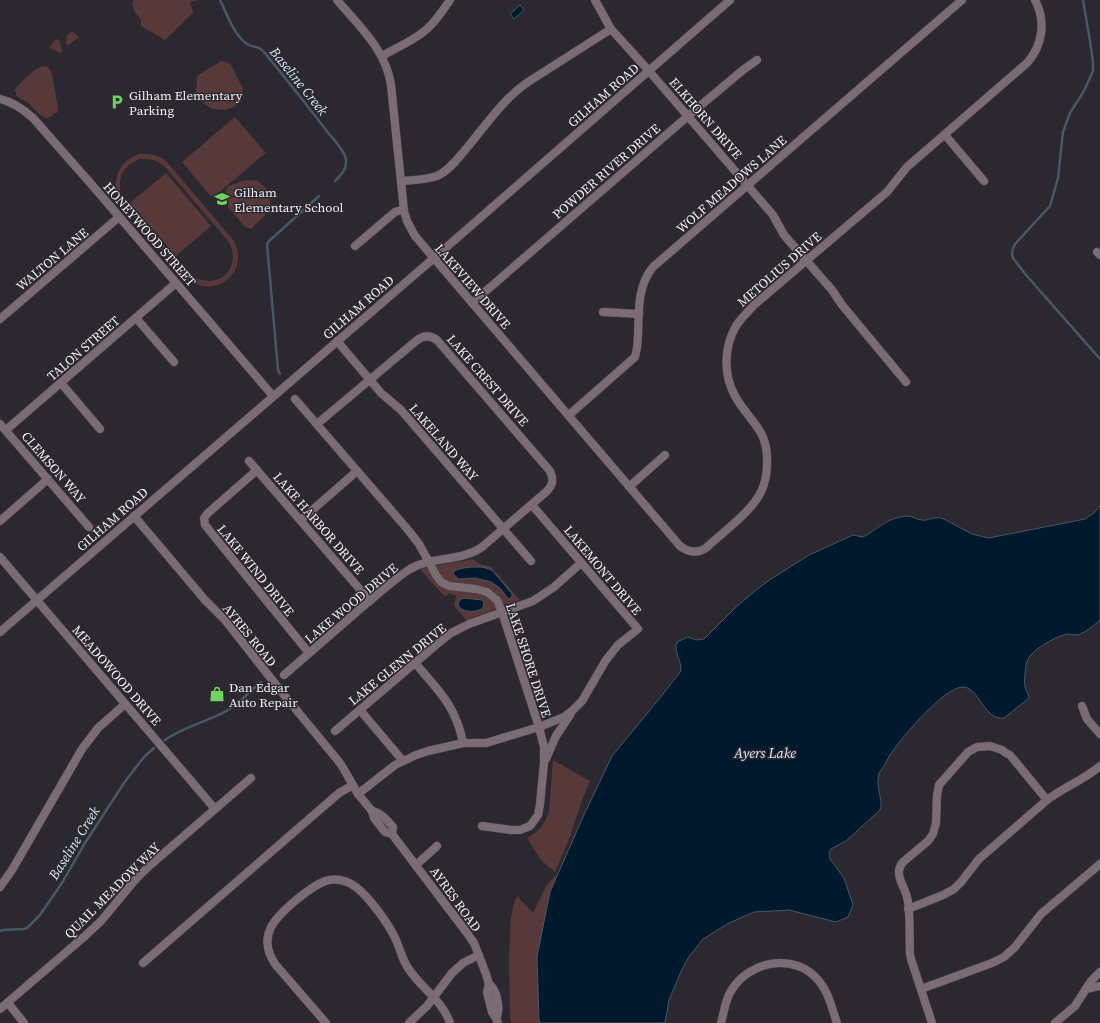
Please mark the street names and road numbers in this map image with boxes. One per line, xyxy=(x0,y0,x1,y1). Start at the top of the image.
street label: GILHAM ROAD xyxy=(564,60,643,131)
street label: ELKHORN DRIVE xyxy=(666,74,746,163)
street label: POWDER RIVER DRIVE xyxy=(549,120,664,223)
street label: WOLF MEADOWS LANE xyxy=(673,132,790,237)
street label: HONEYWOOD STREET xyxy=(100,179,200,290)
street label: WALTON LANE xyxy=(13,224,92,295)
street label: METOLIUS DRIVE xyxy=(734,228,825,311)
street label: LAKEVIEW DRIVE xyxy=(431,240,514,333)
street label: GILHAM ROAD xyxy=(319,272,398,343)
street label: TALON STREET xyxy=(43,312,123,385)
street label: LAKE CREST DRIVE xyxy=(443,331,532,430)
street label: LAKELAND WAY xyxy=(405,400,482,485)
street label: CLEMSON WAY xyxy=(18,428,90,507)
street label: LAKE HARBOR DRIVE xyxy=(270,469,368,578)
street label: GILHAM ROAD xyxy=(73,484,152,555)
street label: LAKE WIND DRIVE xyxy=(213,521,298,620)
street label: LAKEMONT DRIVE xyxy=(560,522,645,619)
street label: LAKE WOOD DRIVE xyxy=(301,559,402,647)
street label: AYRES ROAD xyxy=(219,600,280,670)
street label: LAKE SHORE DRIVE xyxy=(502,601,555,720)
street label: LAKE GLENN DRIVE xyxy=(345,620,450,709)
street label: MEADOWOOD DRIVE xyxy=(68,622,165,729)
street label: QUAIL MEADOW WAY xyxy=(61,838,165,942)
street label: AYRES ROAD xyxy=(426,863,485,935)

